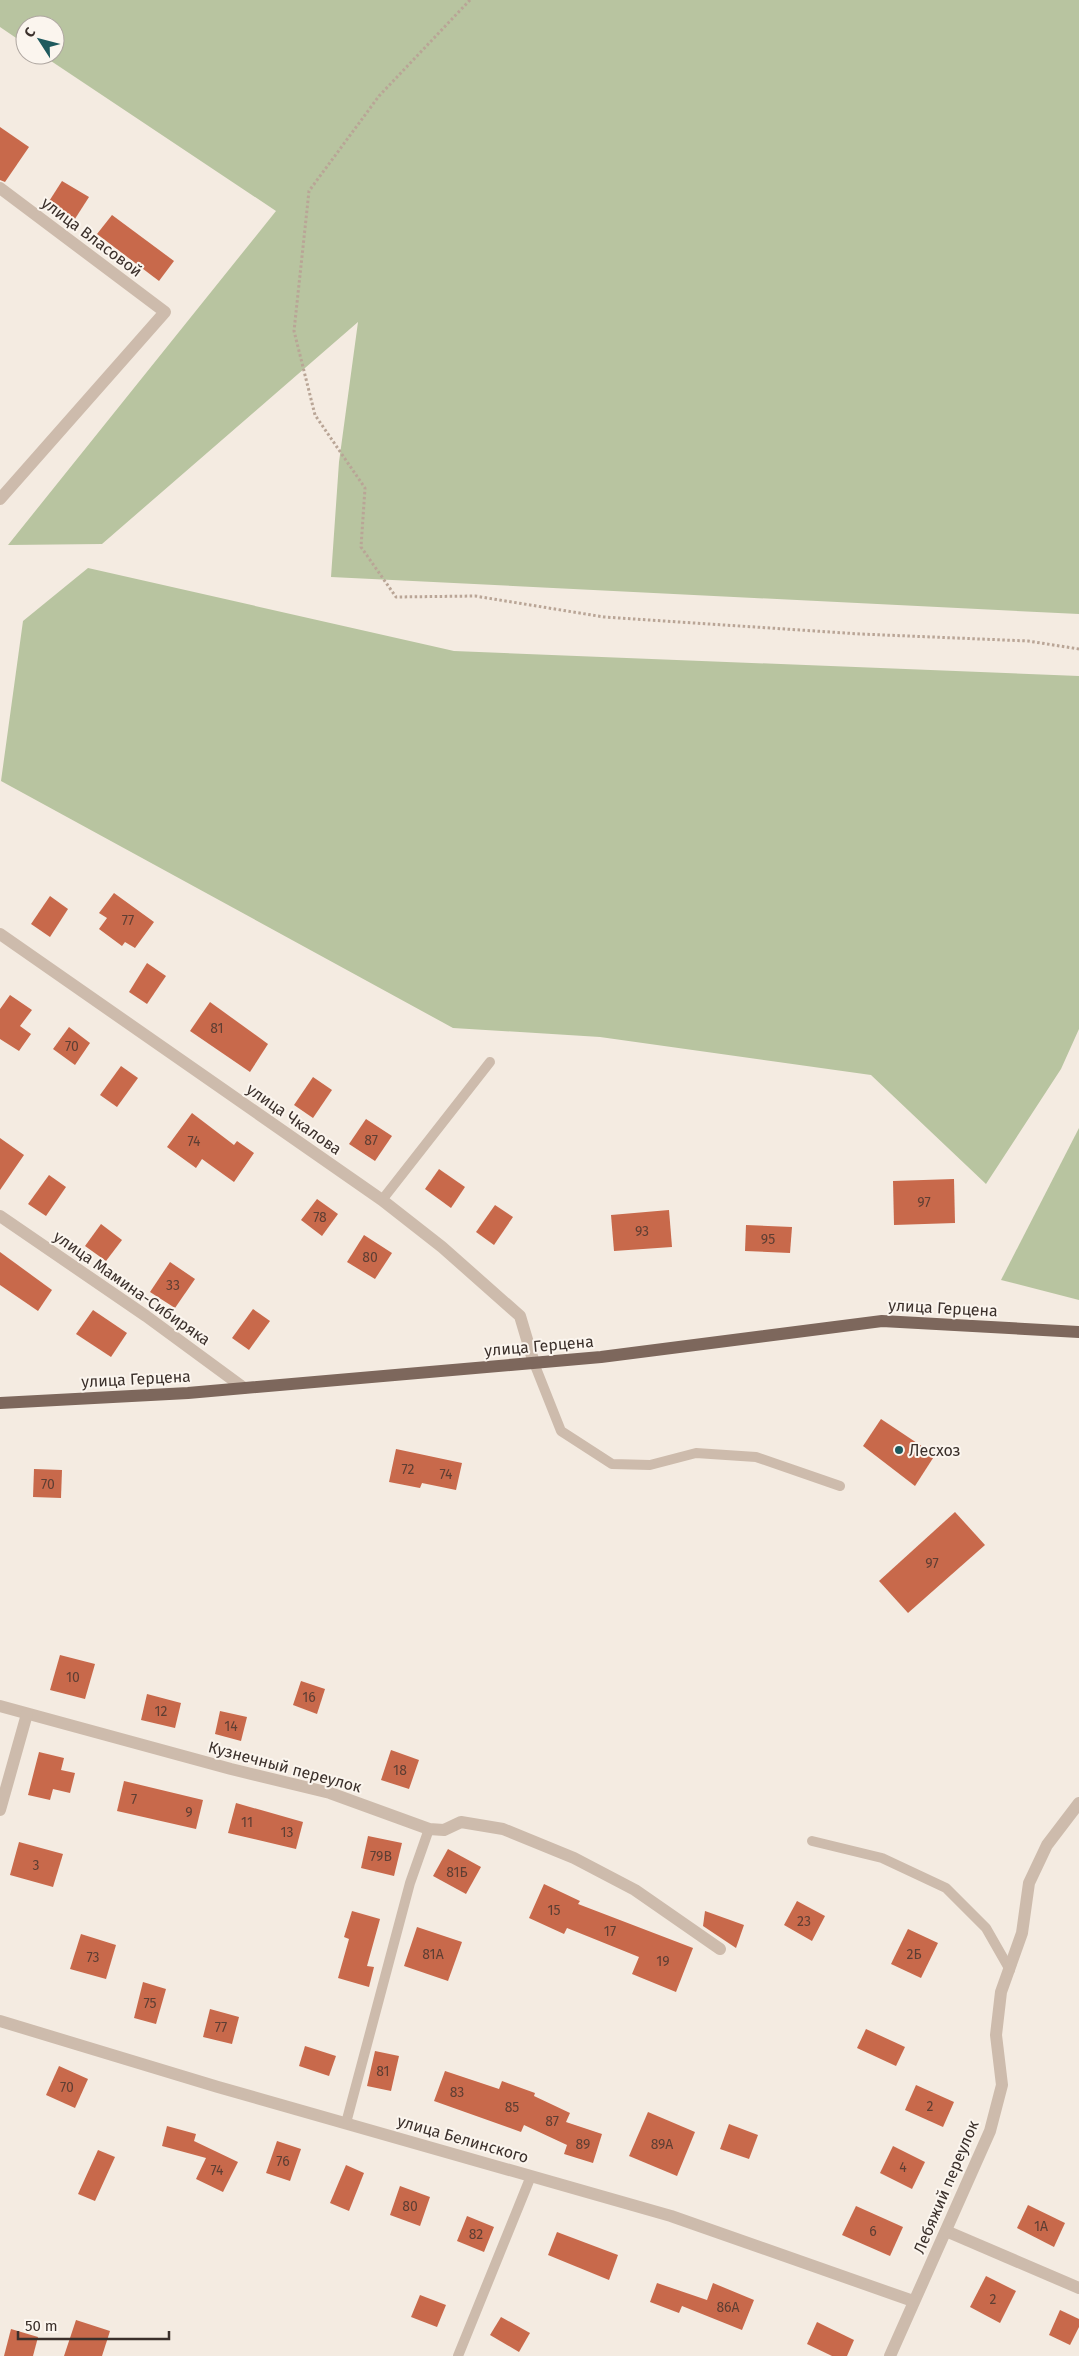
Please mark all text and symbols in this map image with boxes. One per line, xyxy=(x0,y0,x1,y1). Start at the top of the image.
north arrow xyxy=(15,15,65,65)
text: С xyxy=(21,24,39,41)
street label: улица Власовой xyxy=(38,193,146,281)
house number: 77 xyxy=(122,912,134,929)
house number: 81 xyxy=(210,1020,224,1037)
house number: 70 xyxy=(65,1038,79,1055)
street label: улица Чкалова xyxy=(243,1079,345,1159)
house number: 87 xyxy=(364,1132,378,1149)
house number: 74 xyxy=(187,1133,201,1150)
house number: 97 xyxy=(917,1194,931,1211)
house number: 78 xyxy=(313,1209,327,1226)
house number: 93 xyxy=(635,1223,649,1240)
street label: улица Мамина-Сибиряка xyxy=(50,1227,214,1349)
house number: 95 xyxy=(761,1231,775,1248)
house number: 80 xyxy=(362,1249,378,1266)
house number: 33 xyxy=(166,1277,180,1294)
street label: улица Герцена xyxy=(888,1296,998,1320)
street label: улица Герцена xyxy=(484,1332,594,1360)
street label: улица Герцена xyxy=(81,1367,191,1391)
place label: Лесхоз xyxy=(909,1441,960,1460)
marker: Лесхоз xyxy=(893,1444,905,1456)
house number: 72 xyxy=(402,1461,415,1478)
house number: 74 xyxy=(439,1466,453,1483)
house number: 70 xyxy=(41,1476,55,1493)
house number: 97 xyxy=(925,1555,939,1572)
house number: 10 xyxy=(66,1669,80,1686)
house number: 16 xyxy=(302,1689,316,1706)
house number: 12 xyxy=(155,1703,168,1720)
house number: 14 xyxy=(224,1718,238,1735)
street label: Кузнечный переулок xyxy=(206,1737,364,1797)
house number: 18 xyxy=(393,1762,407,1779)
house number: 7 xyxy=(131,1791,137,1808)
house number: 9 xyxy=(185,1804,193,1821)
house number: 11 xyxy=(241,1814,253,1831)
house number: 13 xyxy=(280,1824,294,1841)
house number: 79В xyxy=(370,1848,392,1865)
house number: 3 xyxy=(33,1857,40,1874)
house number: 81Б xyxy=(446,1864,468,1881)
house number: 15 xyxy=(547,1902,561,1919)
house number: 23 xyxy=(797,1913,811,1930)
house number: 17 xyxy=(604,1923,616,1940)
house number: 81А xyxy=(422,1946,444,1963)
house number: 2Б xyxy=(906,1946,922,1963)
house number: 73 xyxy=(86,1949,100,1966)
house number: 19 xyxy=(656,1953,670,1970)
house number: 75 xyxy=(143,1995,157,2012)
house number: 77 xyxy=(215,2019,227,2036)
house number: 81 xyxy=(376,2063,390,2080)
house number: 70 xyxy=(60,2079,74,2096)
house number: 83 xyxy=(450,2084,464,2101)
house number: 2 xyxy=(927,2098,934,2115)
house number: 85 xyxy=(505,2099,519,2116)
street label: улица Белинского xyxy=(395,2111,531,2167)
house number: 87 xyxy=(545,2113,559,2130)
street label: Лебяжий переулок xyxy=(909,2117,983,2257)
house number: 89 xyxy=(576,2136,590,2153)
house number: 89А xyxy=(651,2136,673,2153)
house number: 76 xyxy=(276,2153,290,2170)
house number: 4 xyxy=(899,2159,907,2176)
house number: 74 xyxy=(210,2162,224,2179)
house number: 80 xyxy=(402,2198,418,2215)
house number: 1А xyxy=(1034,2218,1048,2235)
house number: 6 xyxy=(869,2223,877,2240)
house number: 82 xyxy=(469,2226,483,2243)
house number: 2 xyxy=(990,2291,997,2308)
house number: 86А xyxy=(716,2299,740,2316)
scale bar xyxy=(18,2308,169,2340)
text: 50 m xyxy=(25,2317,58,2335)

